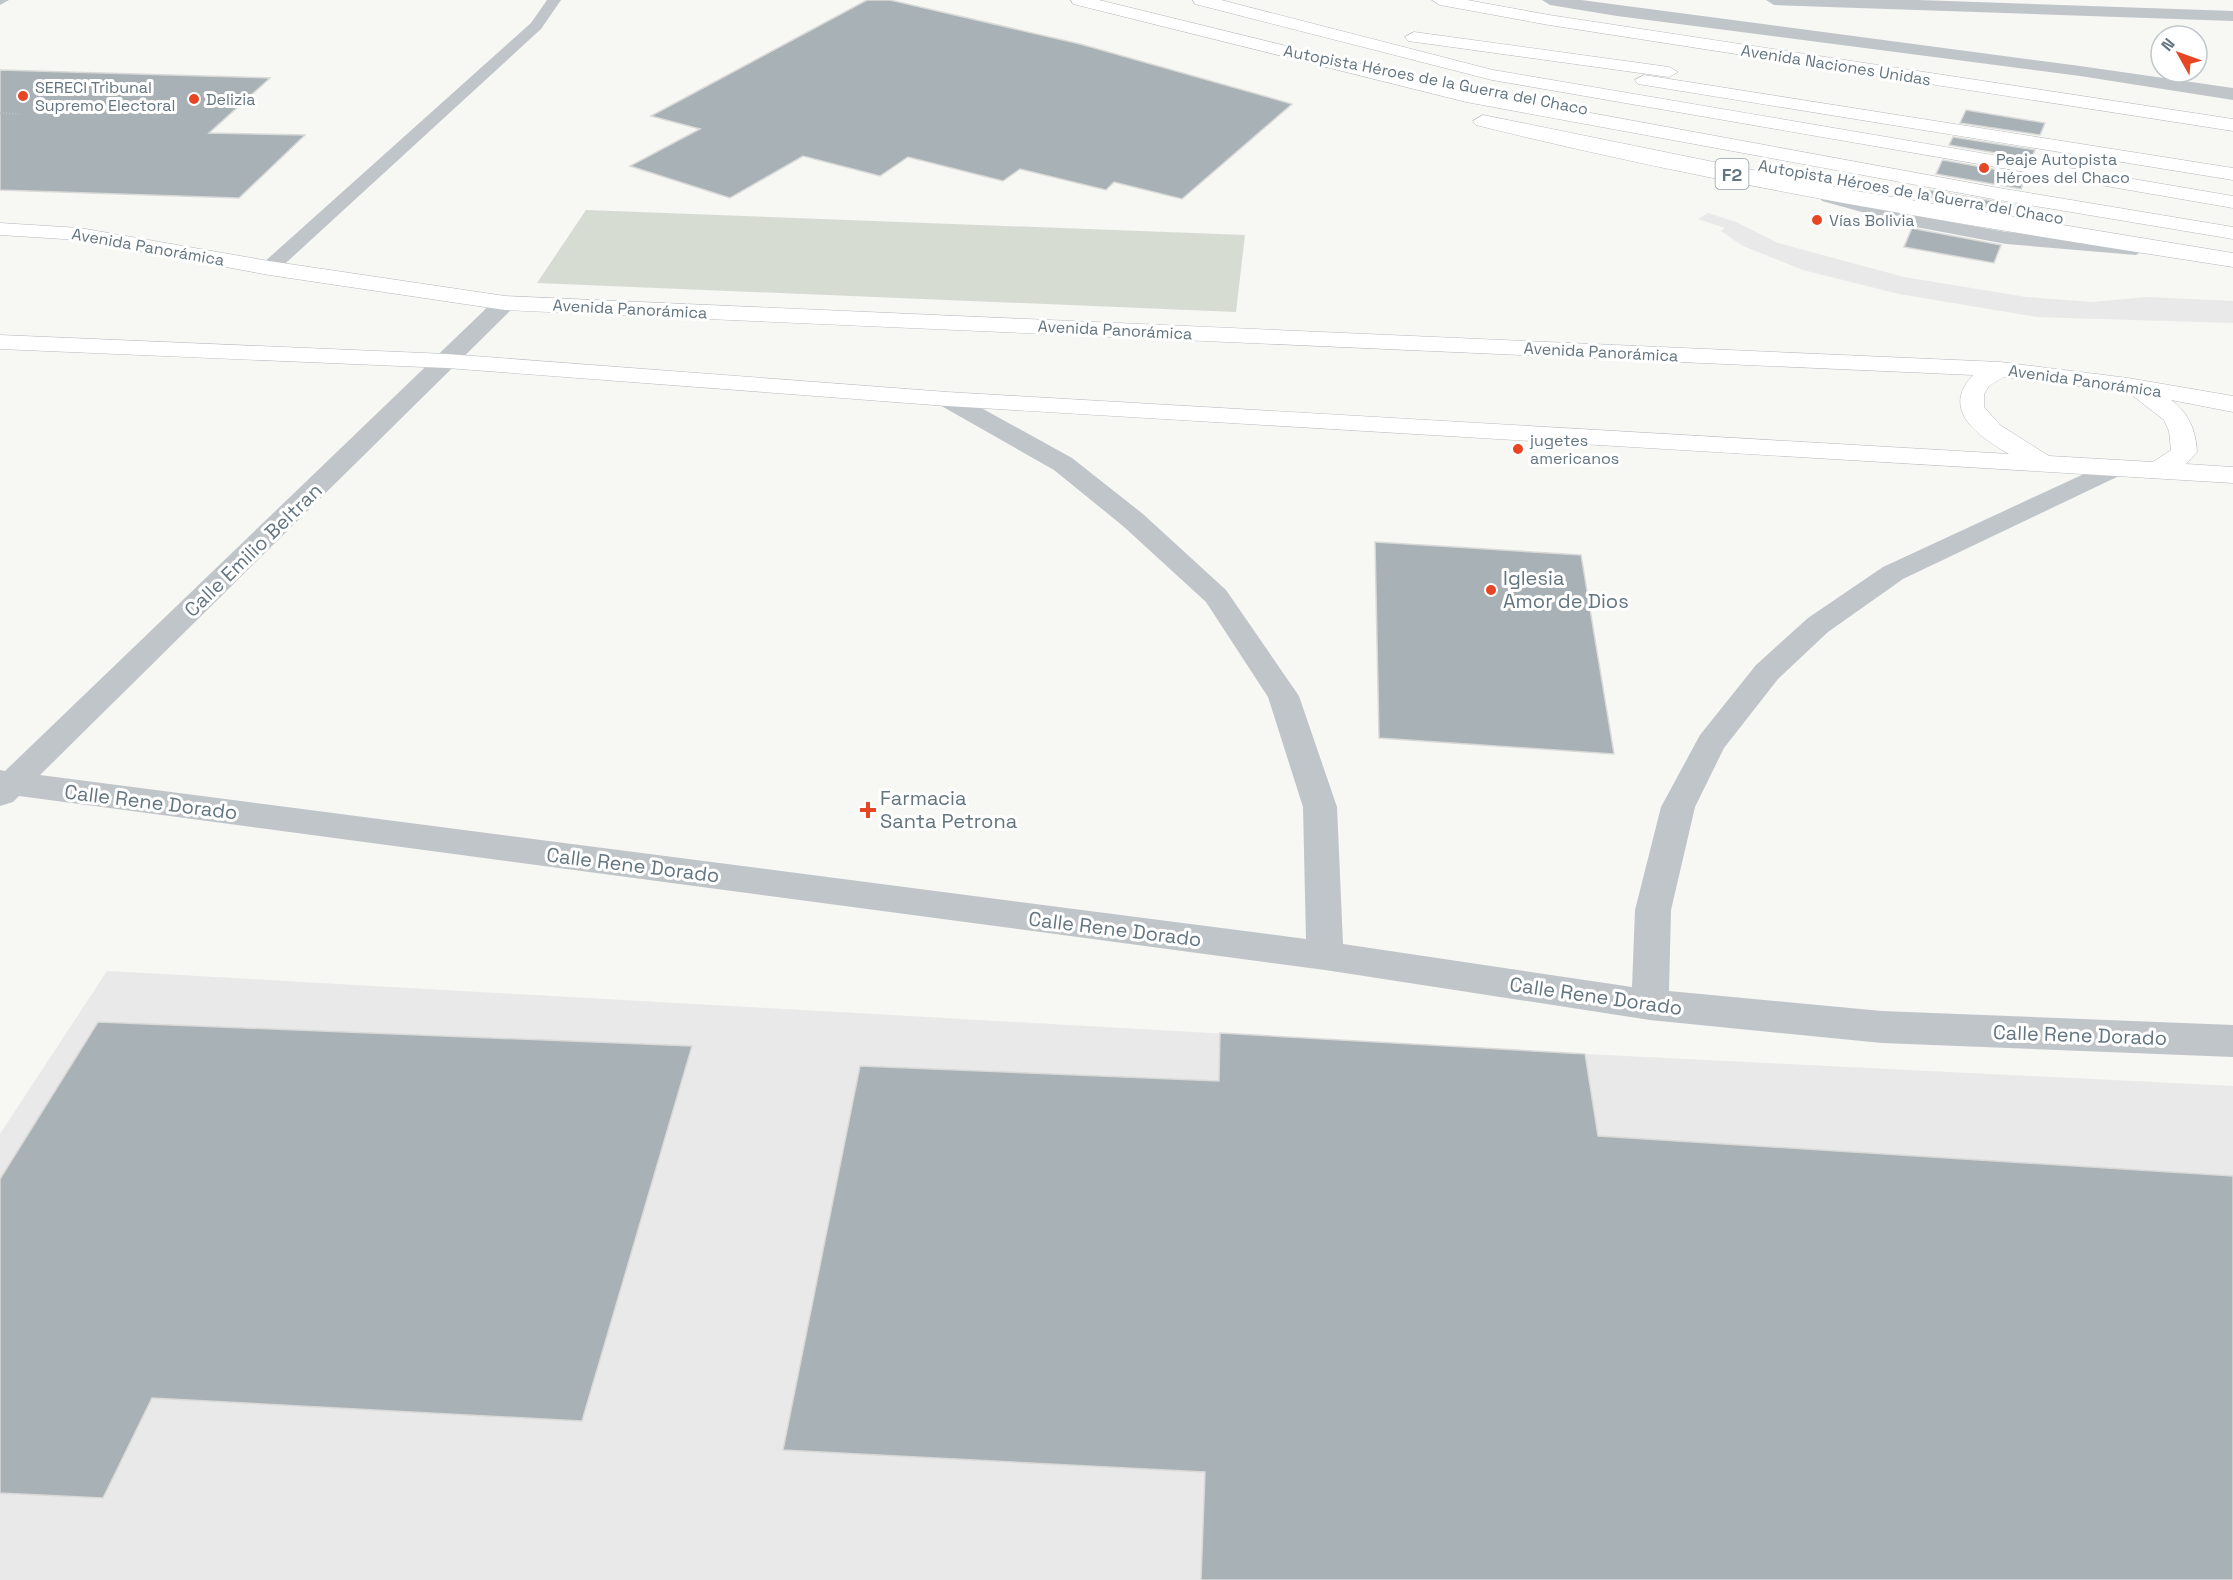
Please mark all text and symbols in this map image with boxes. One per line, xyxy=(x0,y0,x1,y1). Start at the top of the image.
north arrow xyxy=(2149,24,2209,84)
text: N xyxy=(2156,34,2179,56)
street label: Autopista Héroes de la Guerra del Chaco xyxy=(1282,40,1590,120)
street label: Avenida Naciones Unidas xyxy=(1740,40,1932,90)
place label: SERECI Tribunal Supremo Electoral xyxy=(35,77,175,116)
marker: SERECI Tribunal Supremo Electoral xyxy=(16,89,30,103)
place label: Delizia xyxy=(206,89,255,110)
marker: Delizia xyxy=(187,92,201,106)
place label: Peaje Autopista Héroes del Chaco xyxy=(1996,149,2130,188)
street label: Autopista Héroes de la Guerra del Chaco xyxy=(1757,155,2065,229)
road number: F2 xyxy=(1716,159,1748,189)
marker: Peaje Autopista Héroes del Chaco xyxy=(1977,161,1991,175)
place label: Vías Bolivia xyxy=(1829,210,1915,231)
marker: Vías Bolivia xyxy=(1810,213,1824,227)
street label: Avenida Panorámica xyxy=(70,223,226,271)
street label: Avenida Panorámica xyxy=(552,294,708,324)
street label: Avenida Panorámica xyxy=(1037,315,1193,345)
street label: Avenida Panorámica xyxy=(1523,337,1679,367)
street label: Avenida Panorámica xyxy=(2007,360,2163,402)
place label: jugetes americanos xyxy=(1529,430,1619,469)
marker: jugetes americanos xyxy=(1511,442,1525,456)
street label: Calle Emilio Beltran xyxy=(179,477,327,623)
place label: Iglesia Amor de Dios xyxy=(1503,565,1629,614)
marker: Iglesia Amor de Dios xyxy=(1484,583,1498,597)
street label: Calle Rene Dorado xyxy=(63,778,239,826)
place label: Farmacia Santa Petrona xyxy=(880,785,1017,834)
marker: Farmacia Santa Petrona xyxy=(861,803,875,817)
street label: Calle Rene Dorado xyxy=(545,841,721,889)
street label: Calle Rene Dorado xyxy=(1027,905,1203,953)
street label: Calle Rene Dorado xyxy=(1508,971,1684,1021)
street label: Calle Rene Dorado xyxy=(1993,1019,2167,1051)

